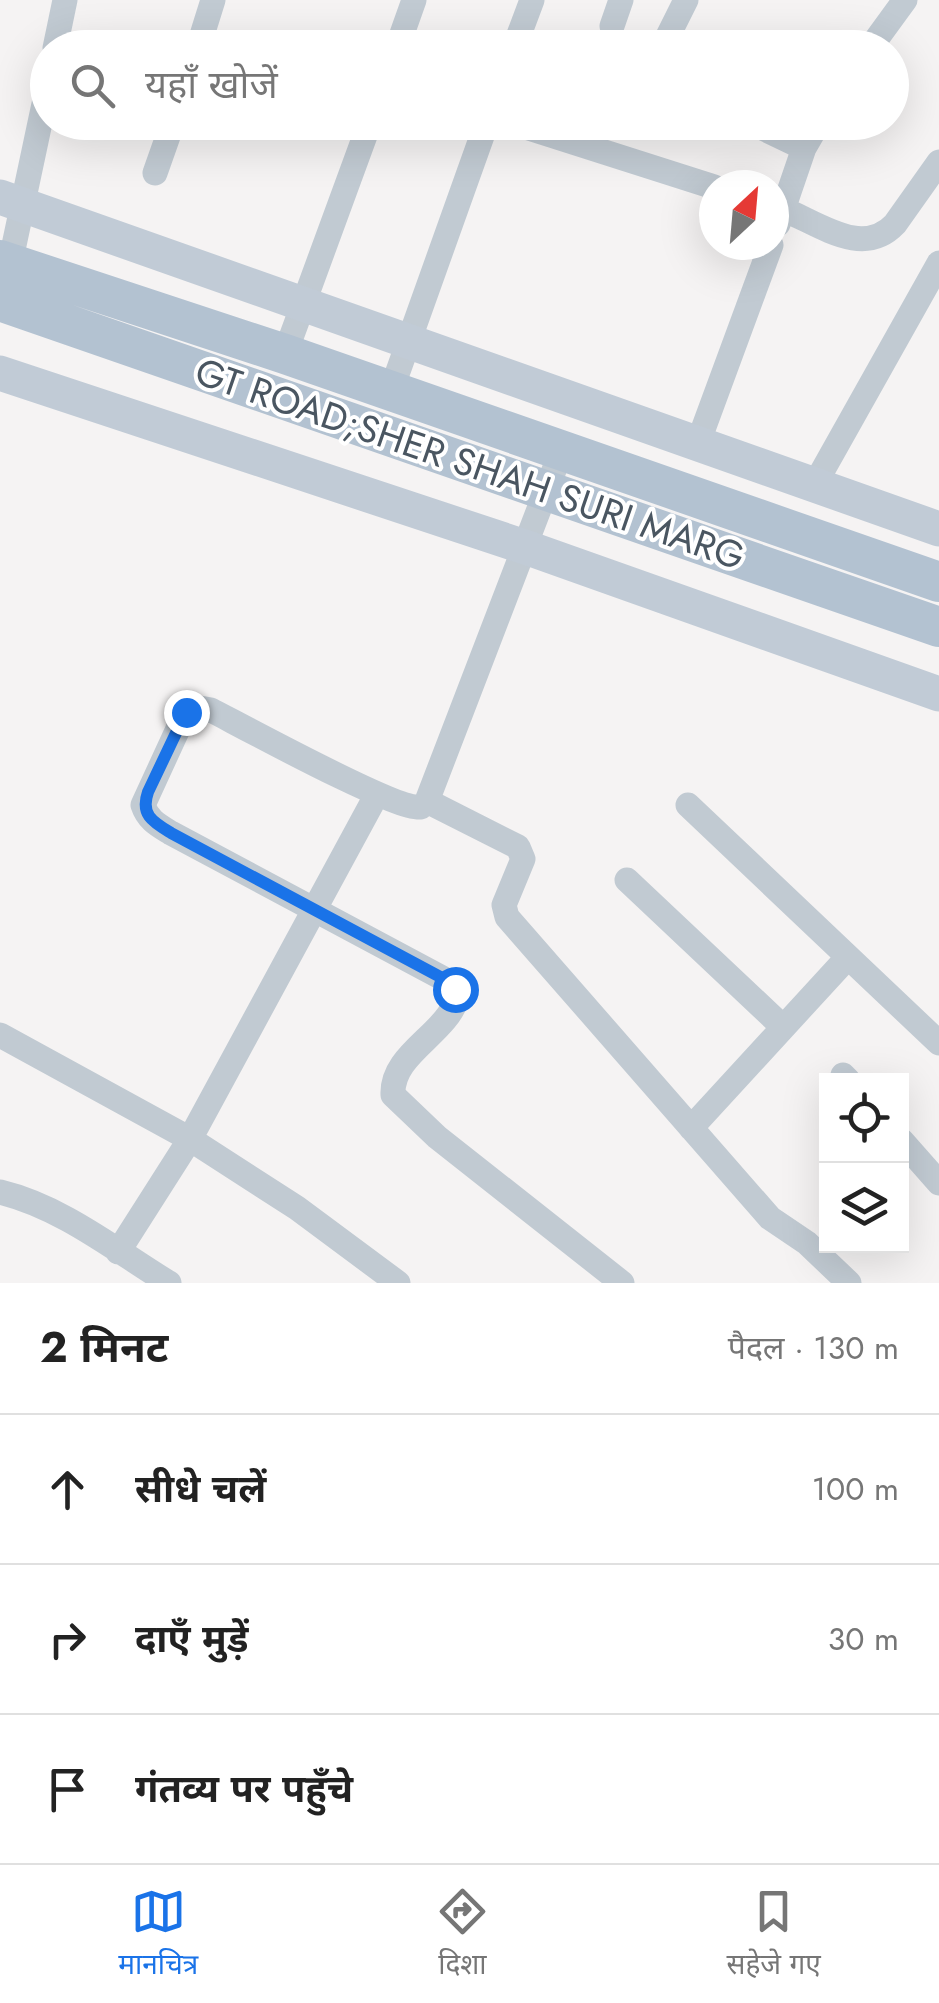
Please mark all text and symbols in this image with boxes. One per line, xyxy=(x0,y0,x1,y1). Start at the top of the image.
search box xyxy=(30,30,909,140)
text: यहाँ खोजें xyxy=(145,57,278,112)
icon: search xyxy=(65,58,120,113)
north arrow xyxy=(699,170,789,260)
street label: GT ROAD;SHER SHAH SURI MARG xyxy=(188,344,752,584)
route end xyxy=(164,690,210,736)
route start xyxy=(433,967,479,1013)
map controls xyxy=(819,1073,909,1253)
button: locate xyxy=(819,1073,909,1163)
button: layers xyxy=(819,1163,909,1253)
text: 2 मिनट xyxy=(40,1317,168,1378)
text: पैदल · 130 m xyxy=(728,1325,899,1371)
text: सीधे चलें xyxy=(135,1461,266,1516)
icon: ahead xyxy=(40,1462,95,1517)
text: 100 m xyxy=(812,1466,899,1512)
text: दाएँ मुड़ें xyxy=(135,1611,248,1666)
icon: right xyxy=(40,1612,95,1667)
text: 30 m xyxy=(828,1616,899,1662)
text: गंतव्य पर पहुँचे xyxy=(135,1761,353,1816)
icon: arrive xyxy=(40,1762,95,1817)
tab: मानचित्र xyxy=(118,1884,198,1985)
tab: दिशा xyxy=(435,1884,490,1985)
tab: सहेजे गए xyxy=(726,1884,821,1985)

